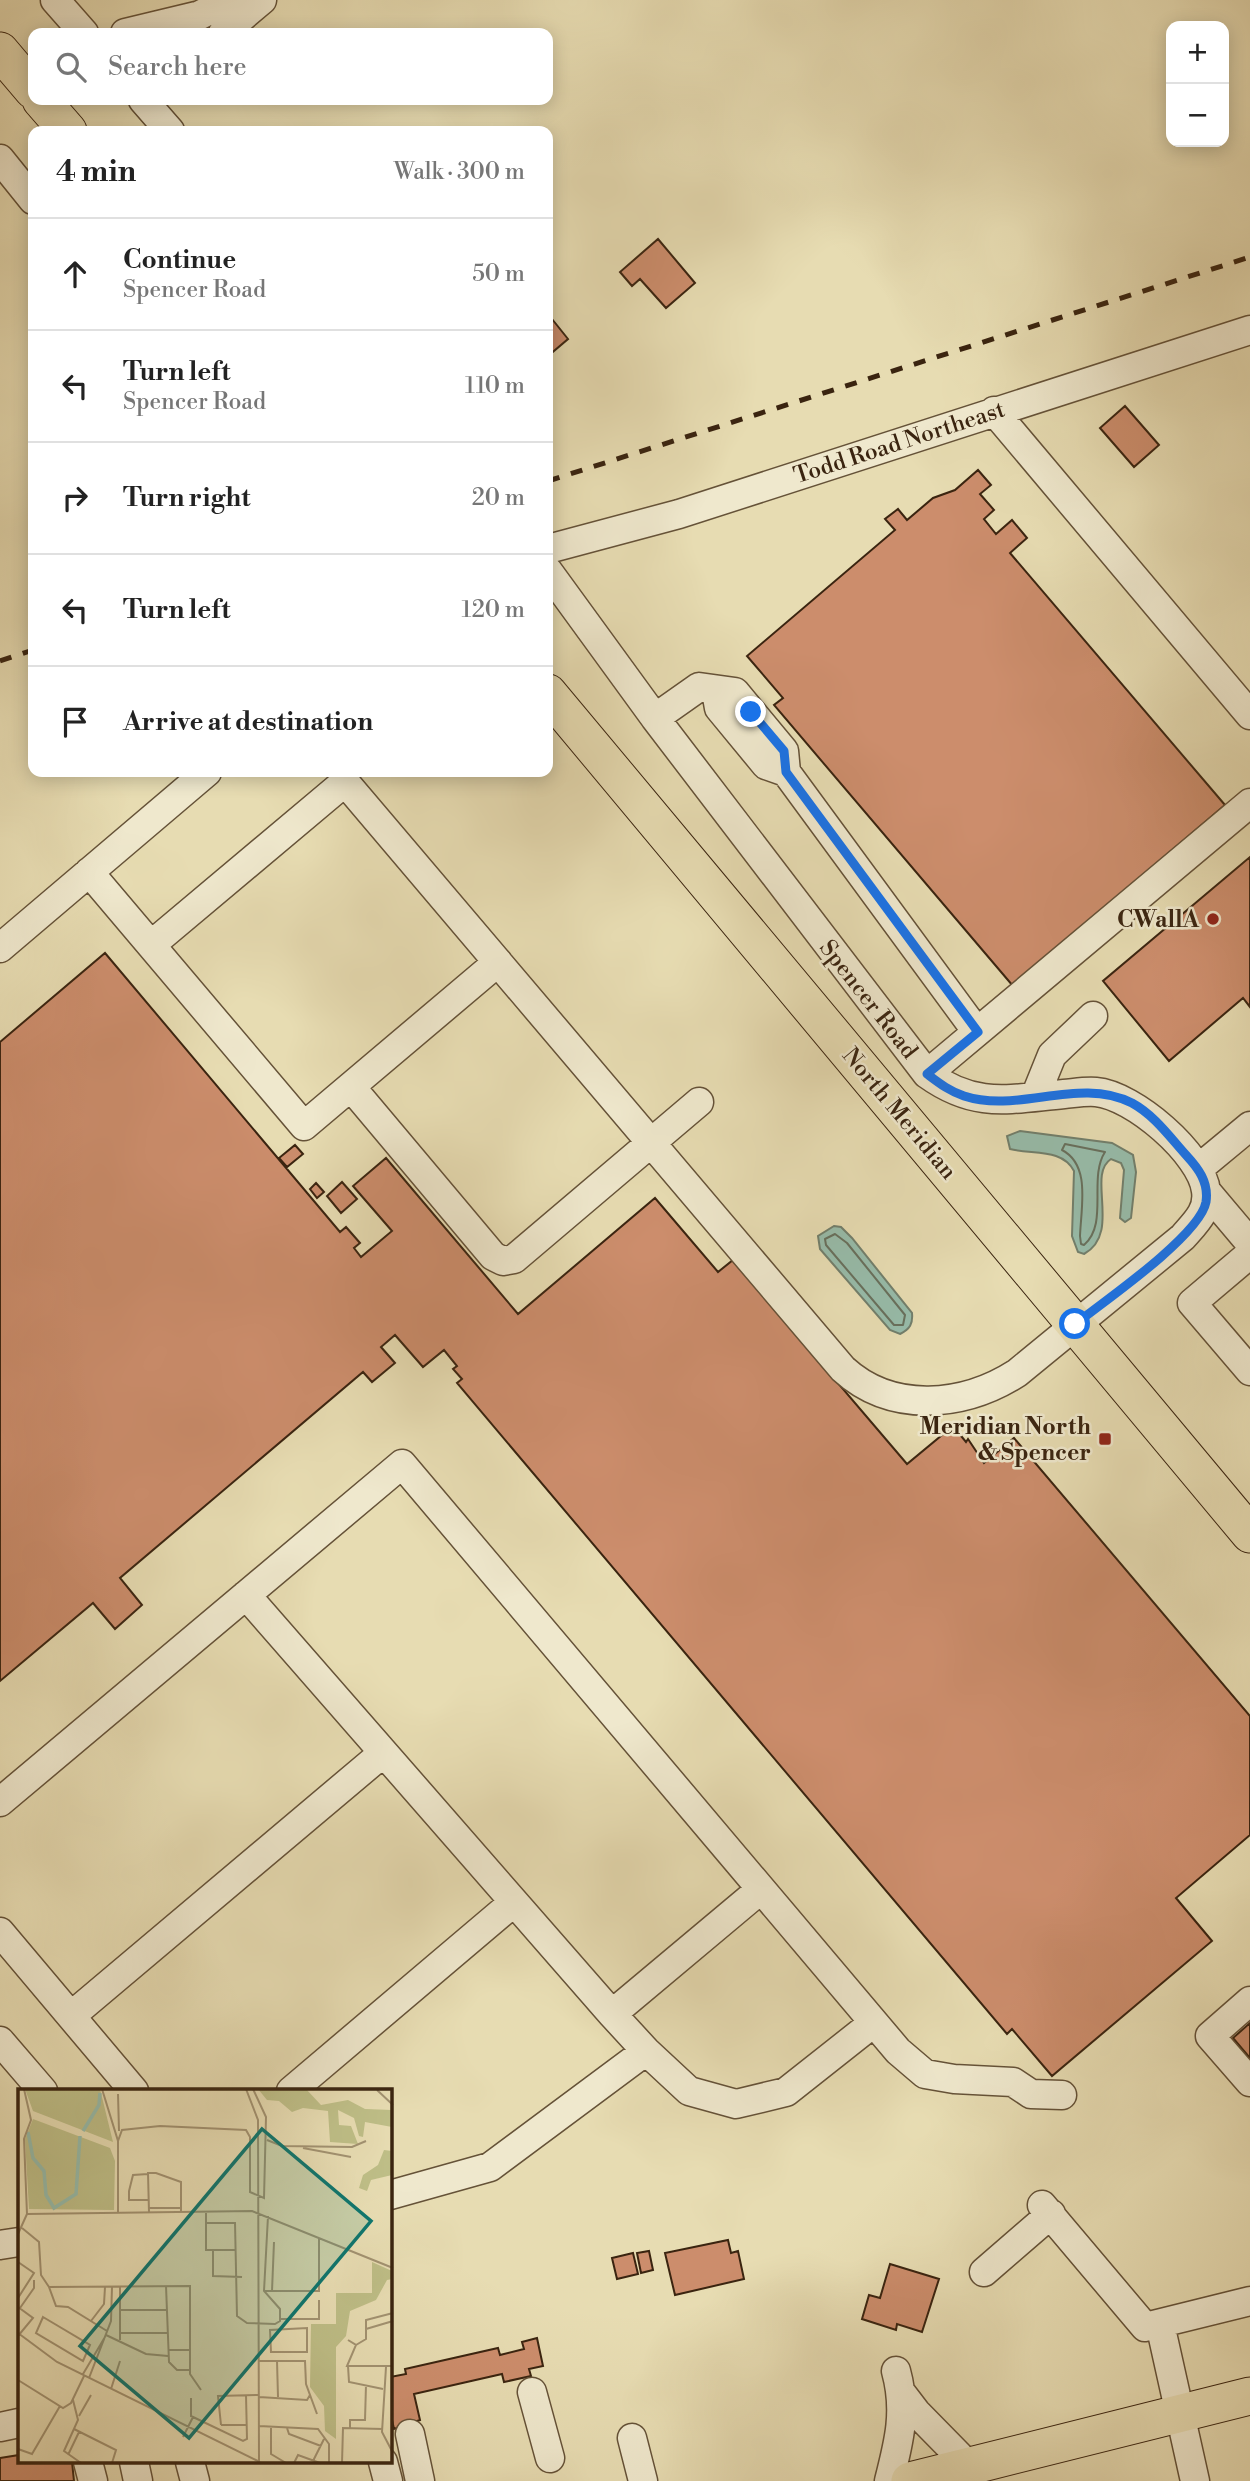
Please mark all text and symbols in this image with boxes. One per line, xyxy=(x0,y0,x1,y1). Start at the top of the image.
map controls xyxy=(1166,21,1229,147)
button: + xyxy=(1166,21,1229,84)
search box xyxy=(28,28,553,105)
icon: search xyxy=(52,48,90,86)
text: Search here xyxy=(108,51,247,83)
button: − xyxy=(1166,84,1229,147)
text: 4 min xyxy=(56,153,136,191)
text: Walk · 300 m xyxy=(394,158,525,186)
text: Continue xyxy=(123,244,236,276)
icon: ahead xyxy=(56,255,94,293)
text: 50 m xyxy=(472,260,525,288)
text: Spencer Road xyxy=(123,276,266,304)
text: Turn left xyxy=(123,356,231,388)
icon: left xyxy=(56,367,94,405)
text: 110 m xyxy=(465,372,525,400)
text: Spencer Road xyxy=(123,388,266,416)
street label: Todd Road Northeast xyxy=(790,396,1008,490)
icon: right xyxy=(56,479,94,517)
text: Turn right xyxy=(123,482,251,514)
text: 20 m xyxy=(472,484,525,512)
icon: left xyxy=(56,591,94,629)
text: Turn left xyxy=(123,594,231,626)
text: 120 m xyxy=(461,596,525,624)
route end xyxy=(735,696,766,727)
icon: arrive xyxy=(56,703,94,741)
text: Arrive at destination xyxy=(123,706,373,738)
place label: CWallA xyxy=(1117,906,1200,934)
marker: CWallA xyxy=(1205,911,1221,927)
street label: Spencer Road xyxy=(813,935,923,1065)
street label: North Meridian xyxy=(836,1042,963,1185)
route start xyxy=(1059,1308,1090,1339)
place label: Meridian North & Spencer xyxy=(919,1413,1091,1467)
marker: Meridian North & Spencer xyxy=(1097,1431,1113,1447)
inset map xyxy=(18,2089,392,2464)

